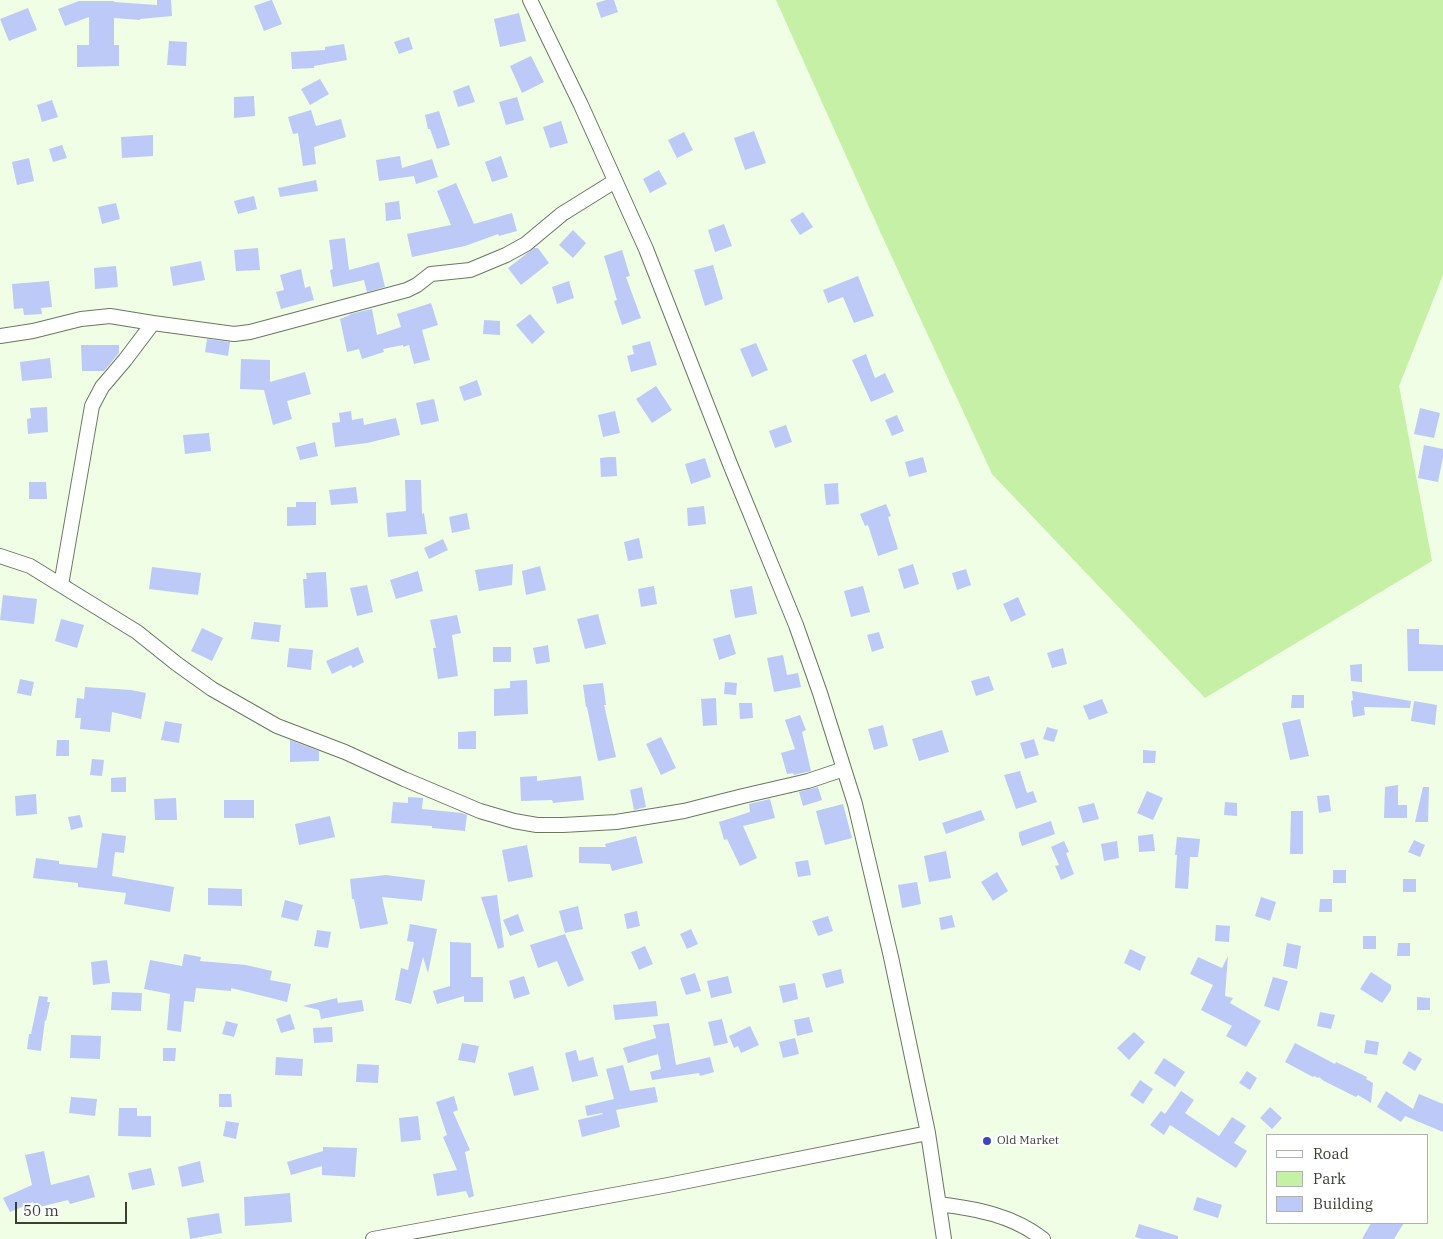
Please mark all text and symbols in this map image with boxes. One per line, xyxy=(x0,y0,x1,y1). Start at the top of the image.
place label: Old Market xyxy=(997,1134,1059,1148)
legend xyxy=(1266,1134,1428,1224)
marker: Old Market xyxy=(981,1135,993,1147)
text: Road xyxy=(1313,1144,1349,1163)
text: Park xyxy=(1313,1169,1346,1188)
scale bar xyxy=(18,1192,130,1224)
text: Building xyxy=(1313,1194,1373,1213)
text: 50 m xyxy=(23,1201,59,1220)

